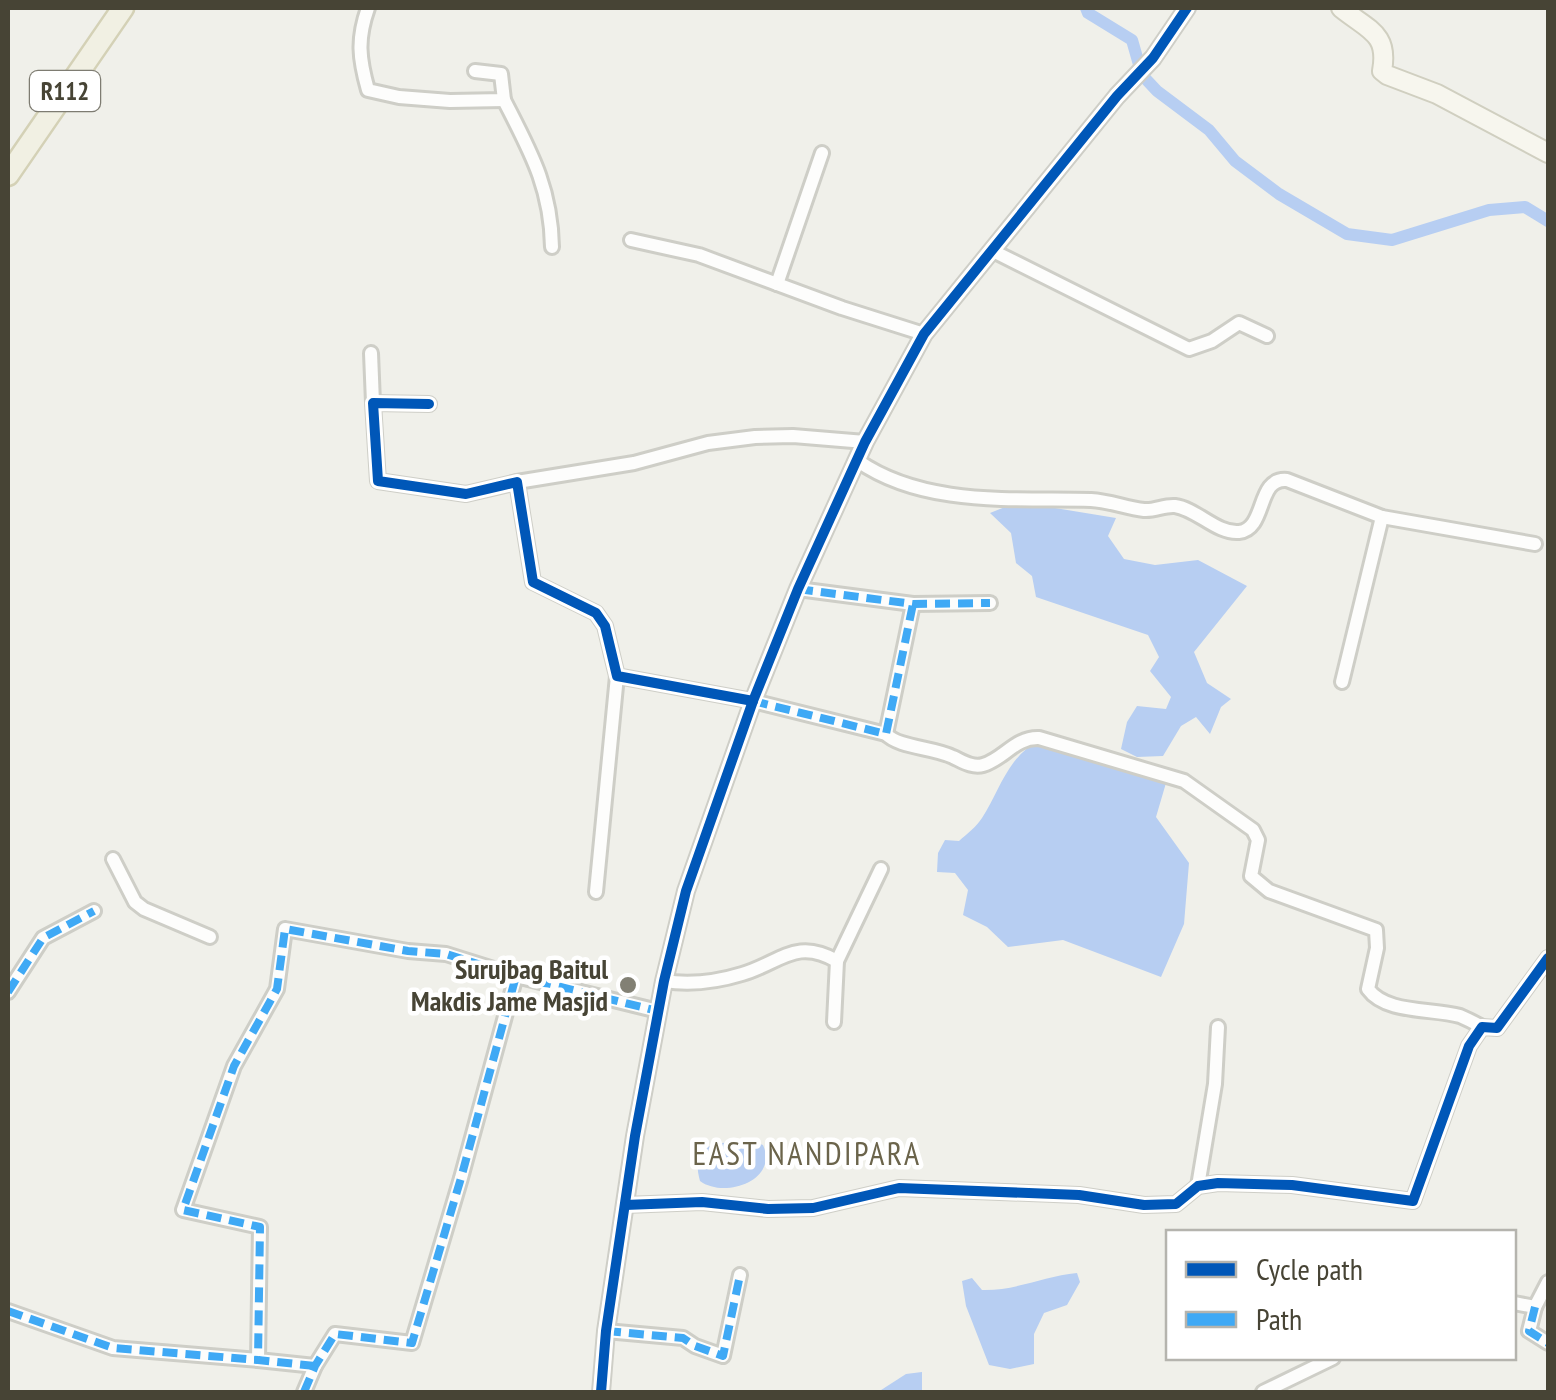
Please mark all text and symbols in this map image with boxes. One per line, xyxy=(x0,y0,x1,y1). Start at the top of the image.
road number: R112 xyxy=(30,71,100,111)
place label: Surujbag Baitul Makdis Jame Masjid xyxy=(411,950,608,1019)
marker: Surujbag Baitul Makdis Jame Masjid xyxy=(617,974,639,996)
district label: EAST NANDIPARA xyxy=(692,1132,922,1174)
legend xyxy=(1166,1230,1516,1360)
text: Cycle path xyxy=(1256,1249,1363,1288)
text: Path xyxy=(1256,1299,1302,1338)

